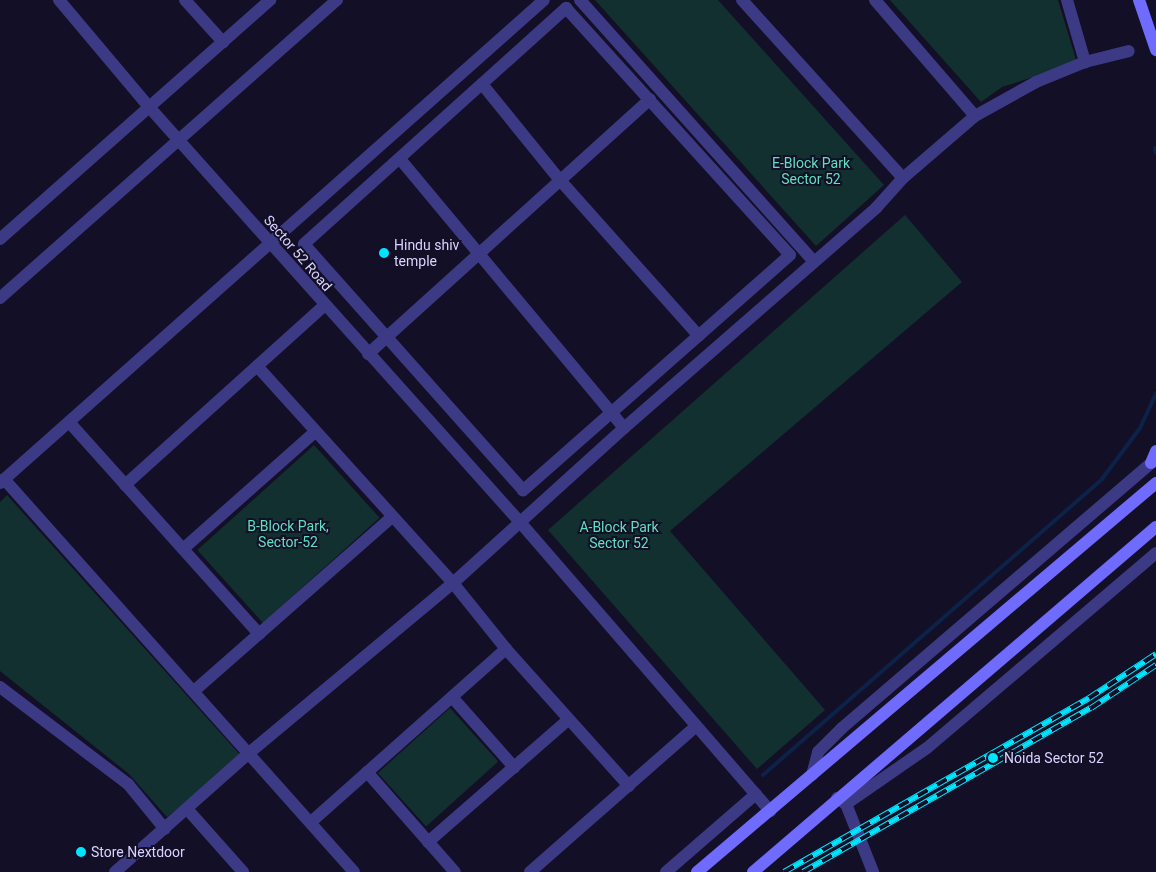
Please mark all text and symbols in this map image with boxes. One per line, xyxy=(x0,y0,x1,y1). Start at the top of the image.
park label: E-Block Park Sector 52 xyxy=(772,155,850,188)
street label: Sector 52 Road xyxy=(260,212,336,294)
place label: Hindu shiv temple xyxy=(394,237,459,270)
marker: Hindu shiv temple xyxy=(378,247,390,259)
park label: B-Block Park, Sector-52 xyxy=(247,518,329,550)
park label: A-Block Park Sector 52 xyxy=(579,519,659,552)
place label: Noida Sector 52 xyxy=(1004,750,1104,766)
marker: Noida Sector 52 xyxy=(986,751,1000,765)
place label: Store Nextdoor xyxy=(91,844,185,860)
marker: Store Nextdoor xyxy=(75,846,87,858)

